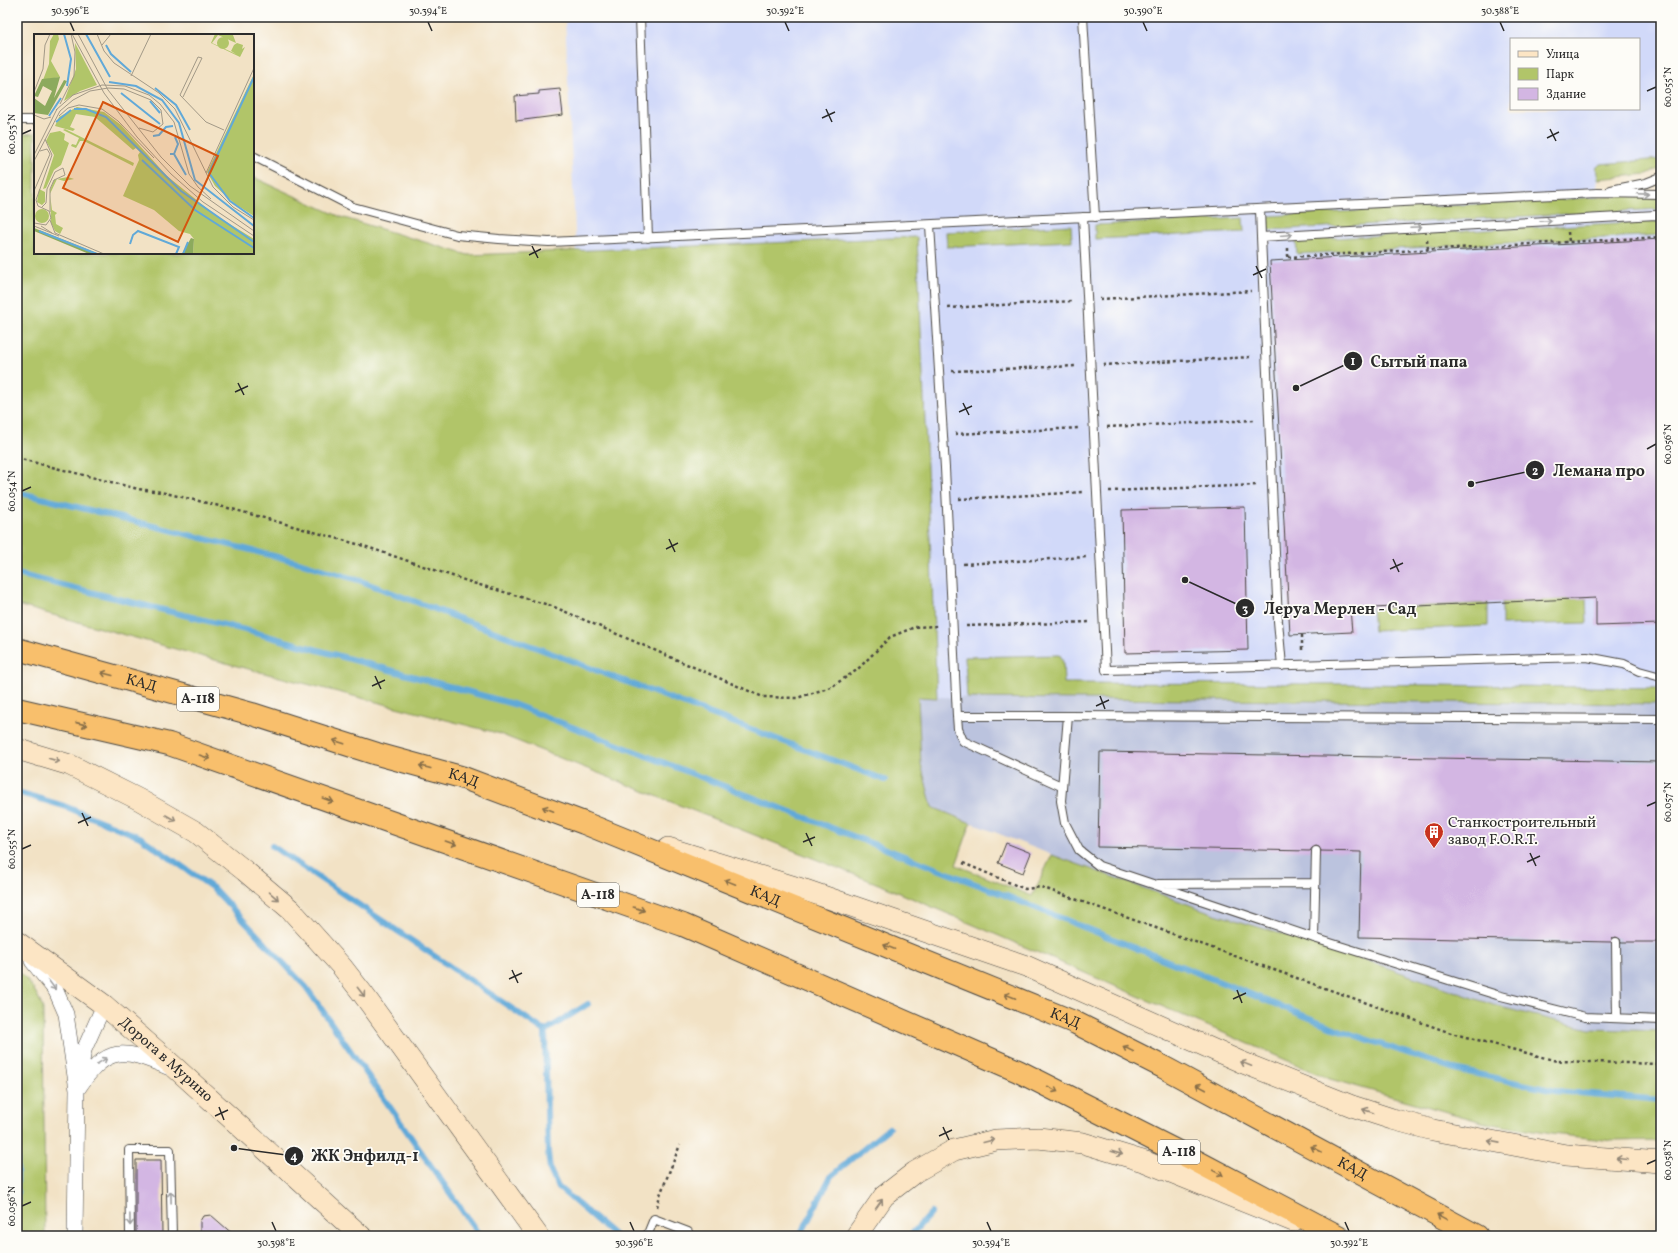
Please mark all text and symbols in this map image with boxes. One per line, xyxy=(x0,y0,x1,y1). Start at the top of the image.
text: 30.396°E xyxy=(51,4,89,18)
text: 30.394°E xyxy=(409,4,447,18)
text: 30.392°E xyxy=(766,4,804,18)
text: 30.390°E xyxy=(1124,4,1162,18)
text: 30.388°E xyxy=(1481,4,1519,18)
inset map xyxy=(34,34,254,254)
legend xyxy=(1510,38,1640,110)
text: Улица xyxy=(1546,47,1579,63)
text: 60.055°N xyxy=(1661,66,1675,107)
text: Парк xyxy=(1546,67,1574,83)
text: Здание xyxy=(1546,87,1586,103)
text: 60.053°N xyxy=(5,113,19,154)
one-way arrow xyxy=(1636,190,1649,198)
one-way arrow xyxy=(1539,217,1552,224)
one-way arrow xyxy=(1409,224,1422,231)
one-way arrow xyxy=(1279,231,1292,238)
callout: Сытый папа xyxy=(1343,347,1476,375)
text: Сытый папа xyxy=(1370,352,1468,374)
text: 1 xyxy=(1351,354,1356,370)
text: 60.056°N xyxy=(1661,423,1675,464)
callout: Лемана про xyxy=(1525,456,1653,484)
text: Лемана про xyxy=(1553,461,1645,483)
text: 2 xyxy=(1532,464,1538,480)
text: 60.054°N xyxy=(5,470,19,511)
callout: Леруа Мерлен - Сад xyxy=(1235,594,1424,622)
text: Леруа Мерлен - Сад xyxy=(1264,599,1417,621)
text: 3 xyxy=(1242,602,1248,618)
street label: КАД xyxy=(123,669,159,698)
one-way arrow xyxy=(101,670,114,677)
road number: А-118 xyxy=(177,687,219,711)
one-way arrow xyxy=(75,720,88,728)
one-way arrow xyxy=(333,738,346,745)
one-way arrow xyxy=(199,753,211,761)
one-way arrow xyxy=(48,757,61,764)
one-way arrow xyxy=(419,763,432,770)
street label: КАД xyxy=(446,763,482,793)
text: 60.057°N xyxy=(1661,781,1675,822)
one-way arrow xyxy=(322,796,334,804)
one-way arrow xyxy=(542,805,554,813)
place label: Станкостроительный завод F.O.R.T. xyxy=(1448,813,1596,851)
one-way arrow xyxy=(165,814,177,822)
building icon: Станкостроительный завод F.O.R.T. xyxy=(1423,821,1445,849)
text: 60.055°N xyxy=(5,828,19,869)
one-way arrow xyxy=(444,839,456,847)
one-way arrow xyxy=(724,878,736,886)
street label: КАД xyxy=(747,881,784,912)
road number: А-118 xyxy=(577,883,619,907)
one-way arrow xyxy=(269,891,279,901)
one-way arrow xyxy=(633,906,646,913)
one-way arrow xyxy=(884,943,896,950)
one-way arrow xyxy=(48,979,56,990)
one-way arrow xyxy=(357,986,366,997)
one-way arrow xyxy=(1004,992,1016,999)
street label: КАД xyxy=(1047,1003,1084,1034)
street label: Дорога в Мурино xyxy=(114,1012,217,1107)
one-way arrow xyxy=(1122,1045,1134,1052)
one-way arrow xyxy=(96,1057,108,1065)
one-way arrow xyxy=(1241,1060,1253,1067)
one-way arrow xyxy=(1195,1083,1207,1090)
one-way arrow xyxy=(1046,1086,1058,1093)
one-way arrow xyxy=(1362,1106,1374,1114)
one-way arrow xyxy=(983,1137,996,1145)
one-way arrow xyxy=(1487,1138,1500,1146)
text: 60.058°N xyxy=(1661,1139,1675,1180)
road number: А-118 xyxy=(1158,1140,1200,1164)
callout: ЖК Энфилд-1 xyxy=(284,1142,427,1170)
one-way arrow xyxy=(1310,1144,1322,1152)
text: ЖК Энфилд-1 xyxy=(311,1146,419,1168)
text: 4 xyxy=(290,1149,298,1165)
one-way arrow xyxy=(1111,1150,1124,1157)
street label: КАД xyxy=(1333,1152,1371,1186)
one-way arrow xyxy=(1616,1156,1629,1163)
one-way arrow xyxy=(1212,1170,1224,1177)
text: 60.056°N xyxy=(5,1185,19,1226)
one-way arrow xyxy=(167,1191,175,1204)
one-way arrow xyxy=(875,1199,883,1210)
one-way arrow xyxy=(126,1213,134,1226)
one-way arrow xyxy=(1437,1213,1449,1221)
text: 30.398°E xyxy=(257,1236,295,1250)
text: 30.396°E xyxy=(615,1236,653,1250)
text: 30.394°E xyxy=(972,1236,1010,1250)
text: 30.392°E xyxy=(1330,1236,1368,1250)

